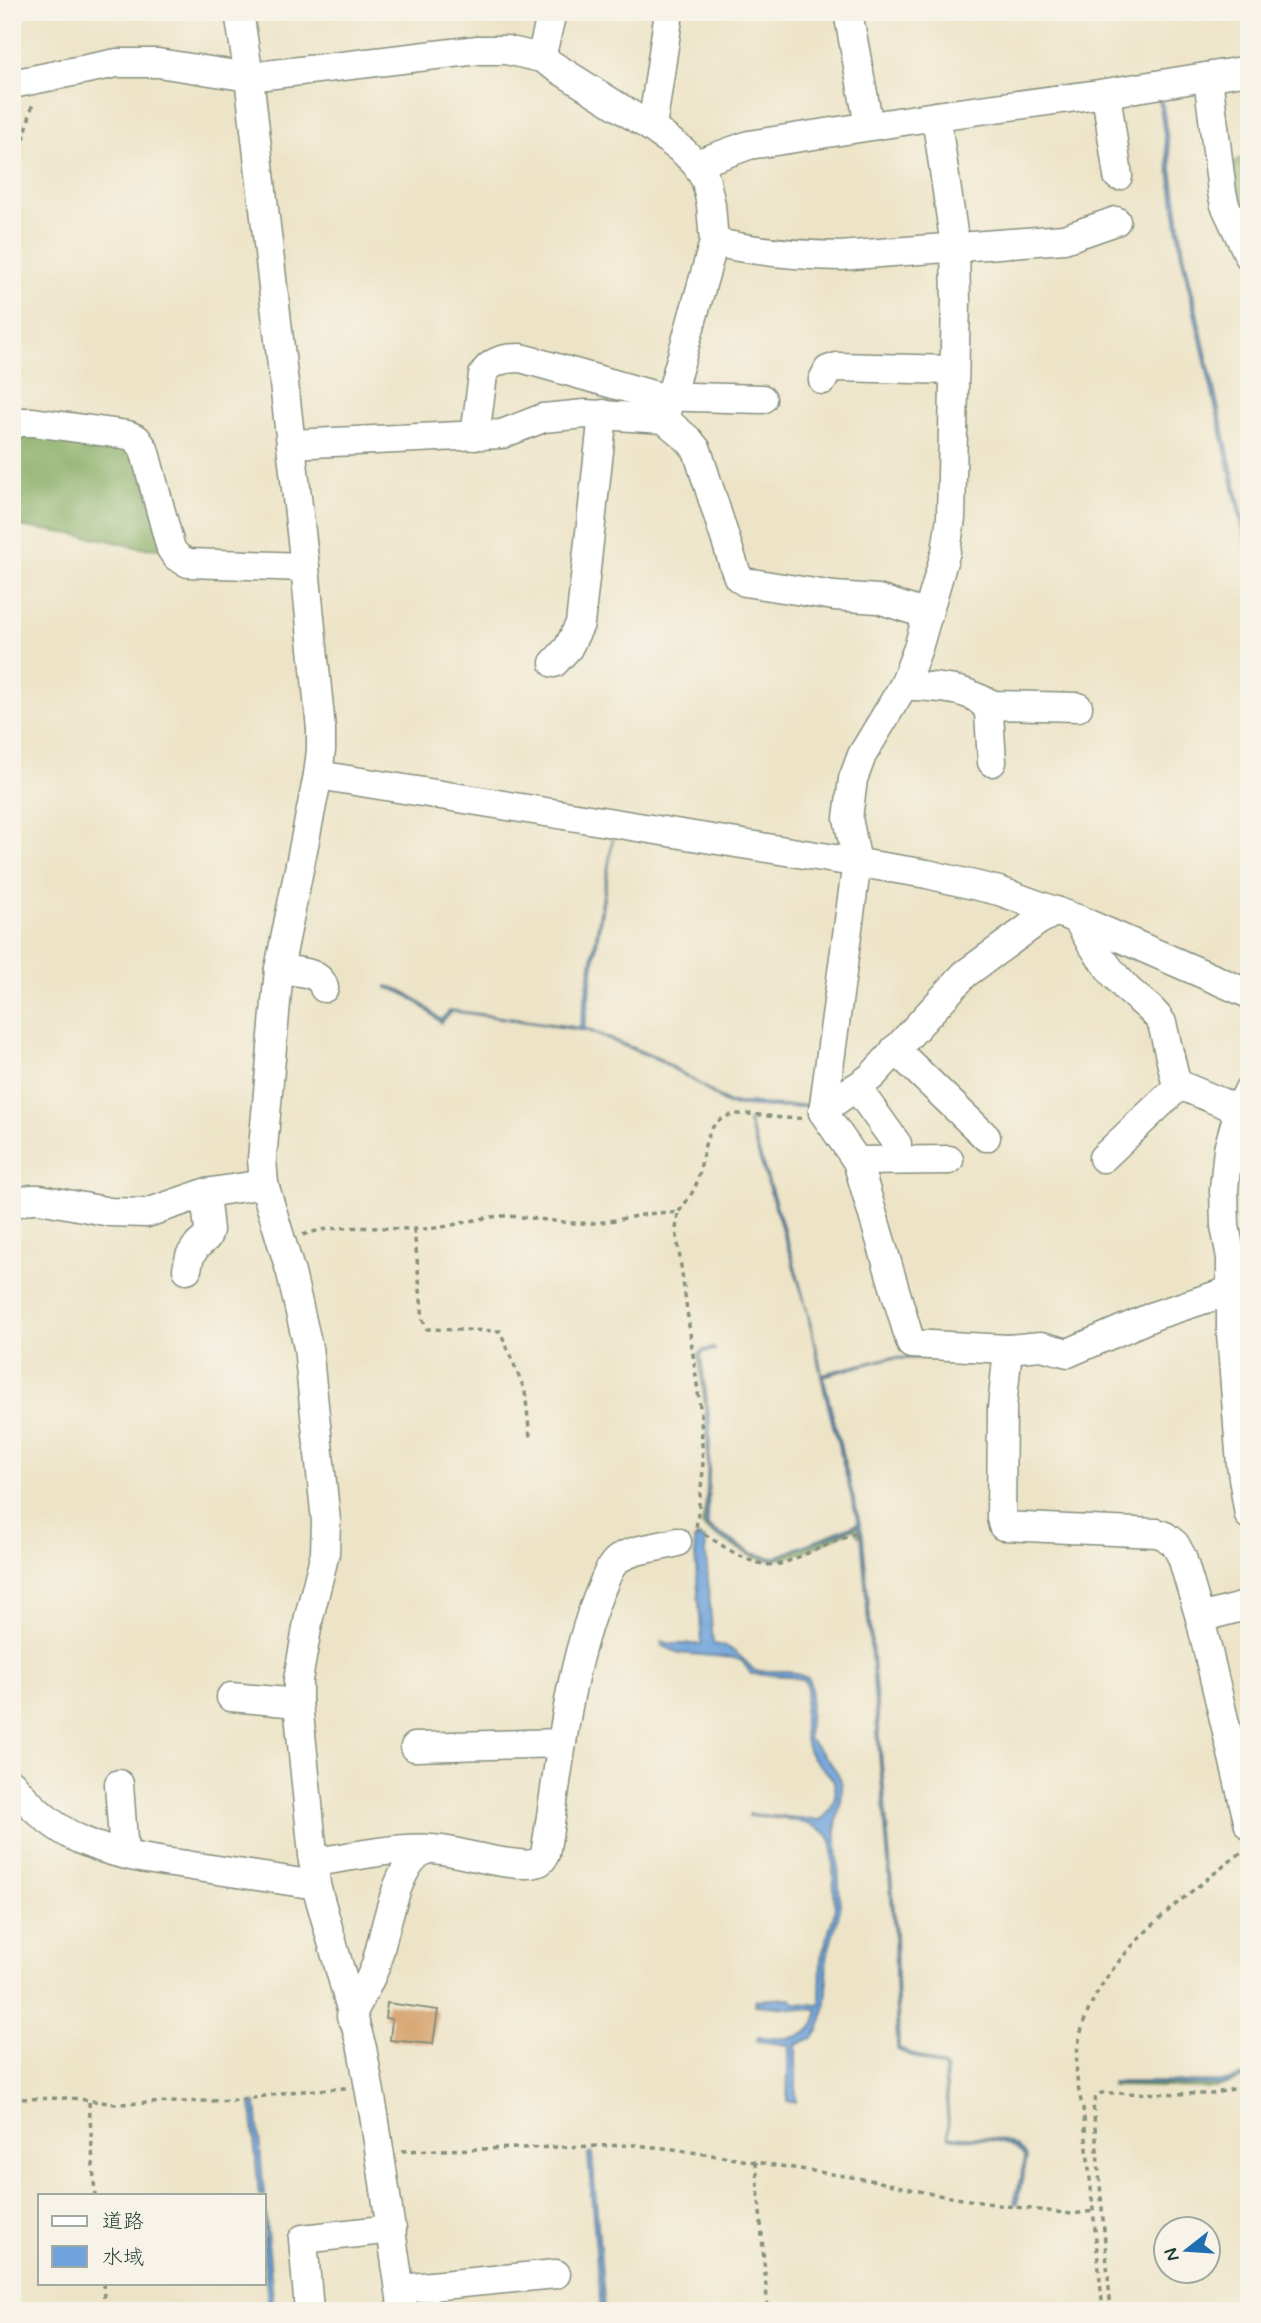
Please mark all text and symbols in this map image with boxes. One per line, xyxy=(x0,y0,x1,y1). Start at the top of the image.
legend xyxy=(38,2194,266,2284)
text: 道路 xyxy=(102,2208,144,2236)
north arrow xyxy=(1152,2214,1222,2284)
text: 水域 xyxy=(102,2244,144,2272)
text: N xyxy=(1158,2245,1186,2264)

